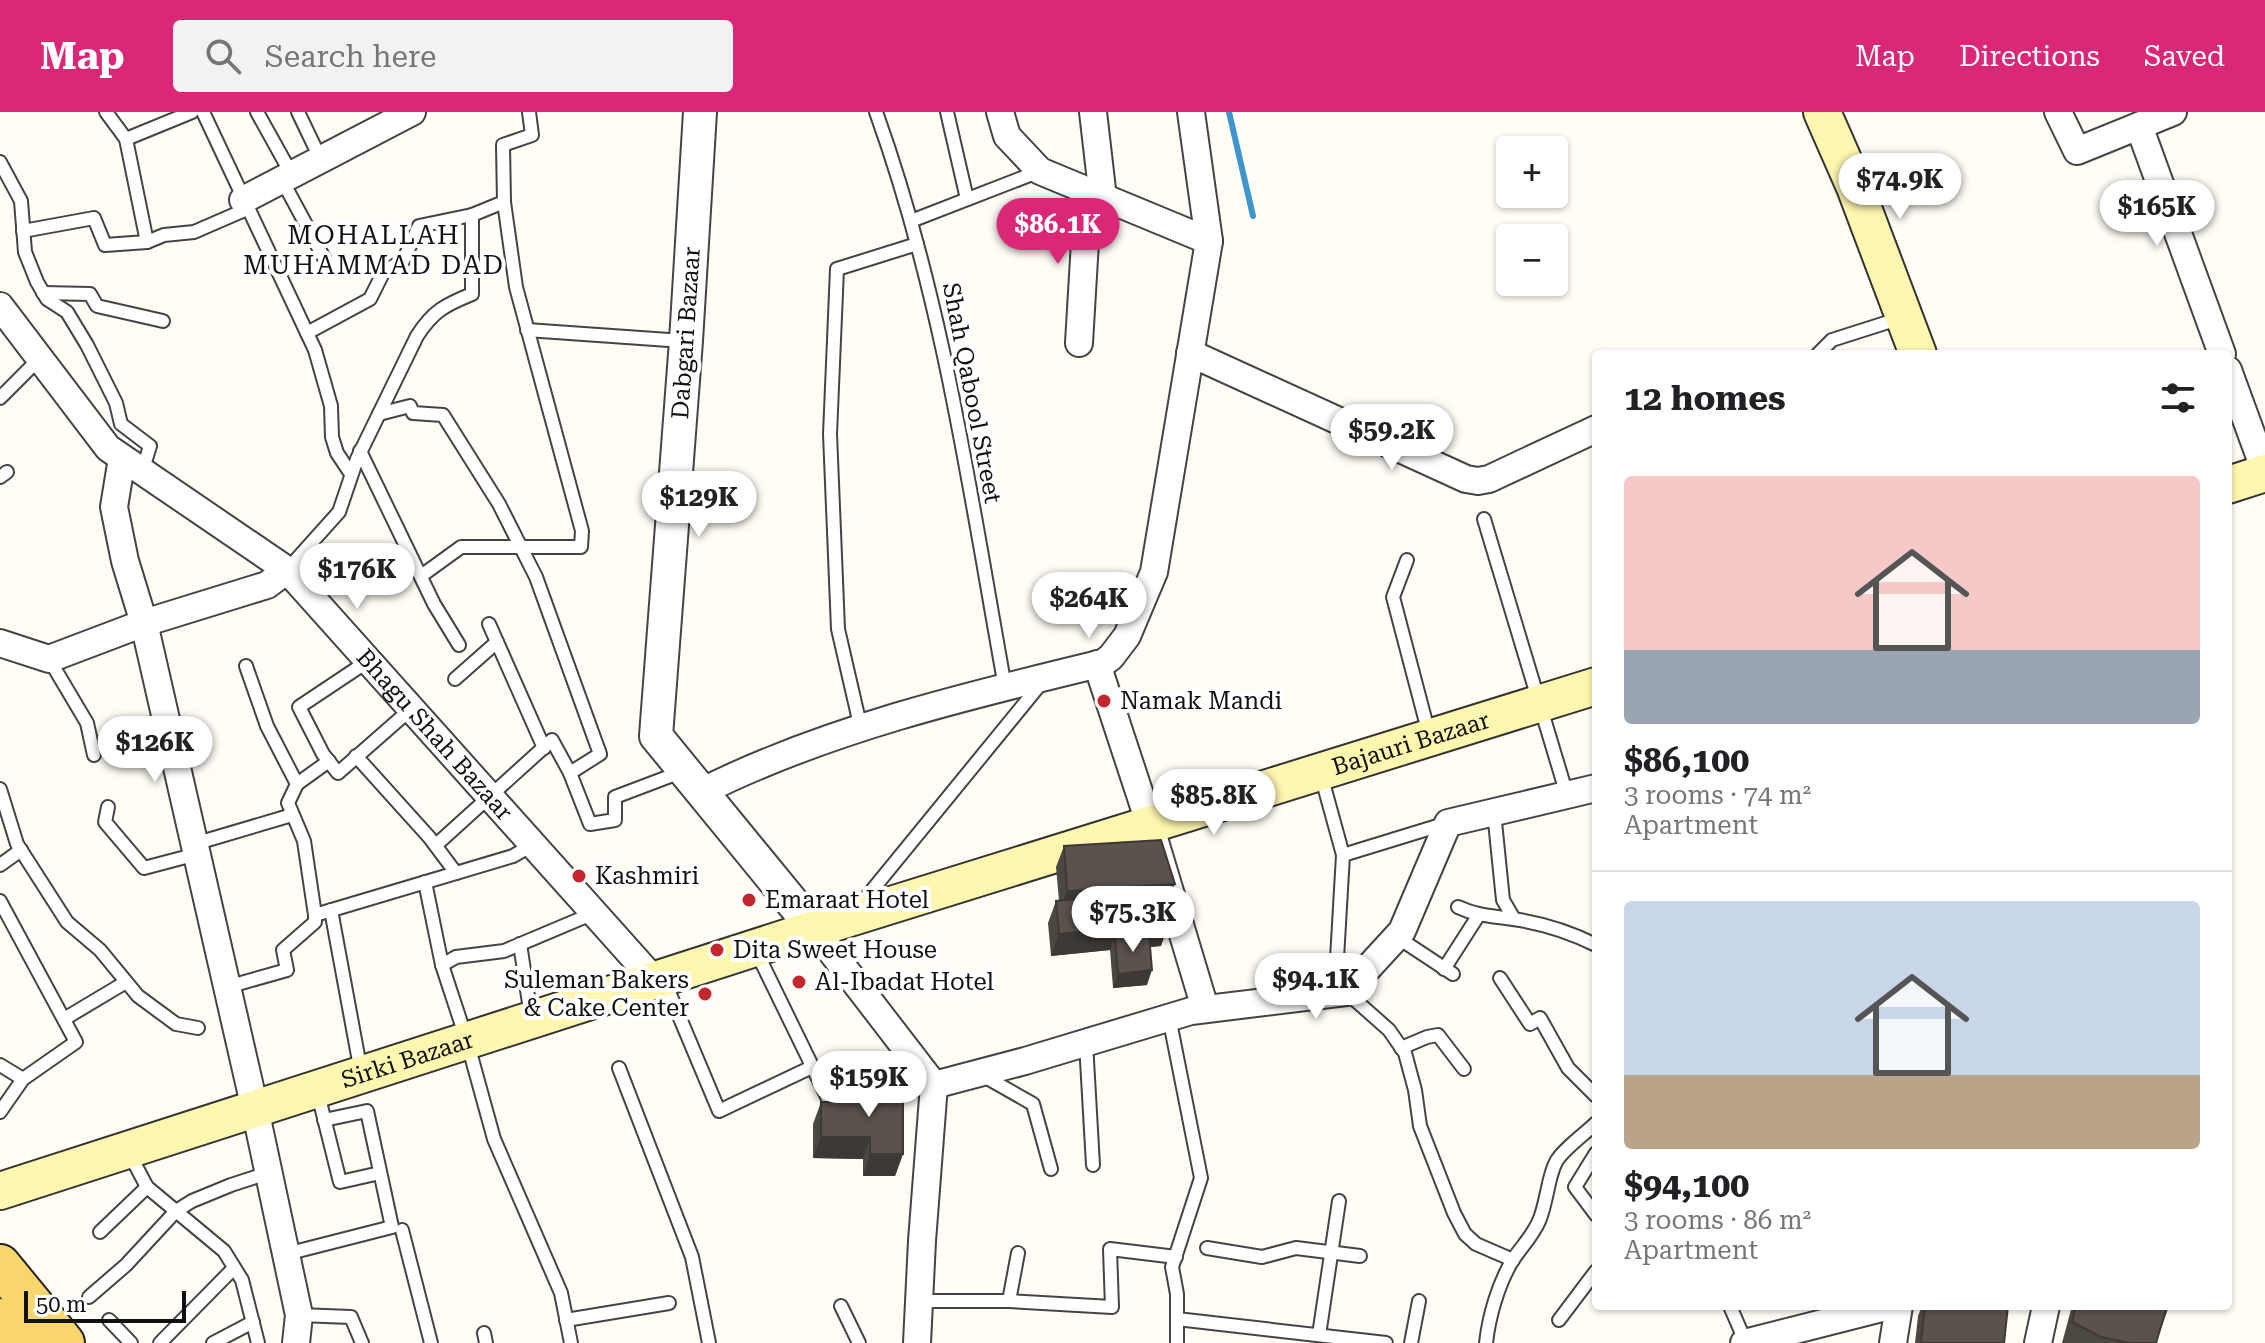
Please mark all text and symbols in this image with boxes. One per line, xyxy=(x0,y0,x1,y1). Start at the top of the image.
search box xyxy=(173,20,733,92)
text: Map xyxy=(40,34,125,78)
icon: search xyxy=(201,34,245,78)
text: Search here xyxy=(265,39,437,74)
text: Map xyxy=(1855,40,1915,73)
text: Directions xyxy=(1959,40,2100,73)
text: Saved xyxy=(2144,40,2225,73)
map controls xyxy=(1496,136,1568,296)
button: + xyxy=(1496,136,1568,208)
pin: $74.9K xyxy=(1835,153,1965,221)
text: $74.9K xyxy=(1857,164,1943,194)
pin: $165K xyxy=(2101,180,2213,248)
text: $165K xyxy=(2118,191,2196,221)
pin: $86.1K xyxy=(993,198,1123,266)
text: $86.1K xyxy=(1015,209,1101,239)
district label: MOHALLAH MUHAMMAD DAD xyxy=(243,220,505,280)
button: − xyxy=(1496,224,1568,296)
street label: Dabgari Bazaar xyxy=(666,246,706,420)
street label: Shah Qabool Street xyxy=(937,280,1007,506)
icon: filters xyxy=(2156,376,2200,420)
text: 12 homes xyxy=(1624,378,1786,418)
pin: $59.2K xyxy=(1327,404,1457,472)
text: $59.2K xyxy=(1349,415,1435,445)
pin: $129K xyxy=(643,471,755,539)
text: $129K xyxy=(660,482,738,512)
icon: home xyxy=(1840,528,1984,672)
pin: $176K xyxy=(301,543,413,611)
text: $176K xyxy=(318,554,396,584)
pin: $264K xyxy=(1033,572,1145,640)
text: $264K xyxy=(1050,583,1128,613)
street label: Bhagu Shah Bazaar xyxy=(351,643,518,826)
place label: Namak Mandi xyxy=(1120,687,1283,715)
marker: Namak Mandi xyxy=(1095,692,1113,710)
street label: Bajauri Bazaar xyxy=(1329,706,1493,781)
pin: $126K xyxy=(99,716,211,784)
text: $126K xyxy=(116,727,194,757)
text: $86,100 xyxy=(1624,740,1749,780)
pin: $85.8K xyxy=(1149,769,1279,837)
text: $85.8K xyxy=(1171,780,1257,810)
text: 3 rooms · 74 m² xyxy=(1624,780,1811,810)
text: Apartment xyxy=(1624,810,1758,840)
place label: Kashmiri xyxy=(595,862,699,890)
marker: Kashmiri xyxy=(570,867,588,885)
place label: Emaraat Hotel xyxy=(765,886,929,914)
pin: $75.3K xyxy=(1068,886,1198,954)
marker: Emaraat Hotel xyxy=(740,891,758,909)
text: $75.3K xyxy=(1090,897,1176,927)
place label: Dita Sweet House xyxy=(733,936,937,964)
marker: Dita Sweet House xyxy=(708,941,726,959)
pin: $94.1K xyxy=(1251,953,1381,1021)
icon: home xyxy=(1840,953,1984,1097)
text: $94.1K xyxy=(1273,964,1359,994)
place label: Suleman Bakers & Cake Center xyxy=(504,966,689,1022)
place label: Al-Ibadat Hotel xyxy=(815,968,994,996)
marker: Al-Ibadat Hotel xyxy=(790,973,808,991)
marker: Suleman Bakers & Cake Center xyxy=(696,985,714,1003)
street label: Sirki Bazaar xyxy=(338,1025,477,1094)
pin: $159K xyxy=(813,1051,925,1119)
text: $159K xyxy=(830,1062,908,1092)
text: $94,100 xyxy=(1624,1165,1749,1205)
text: 3 rooms · 86 m² xyxy=(1624,1205,1811,1235)
text: Apartment xyxy=(1624,1235,1758,1265)
scale bar xyxy=(24,1287,186,1323)
text: 50 m xyxy=(36,1292,86,1317)

